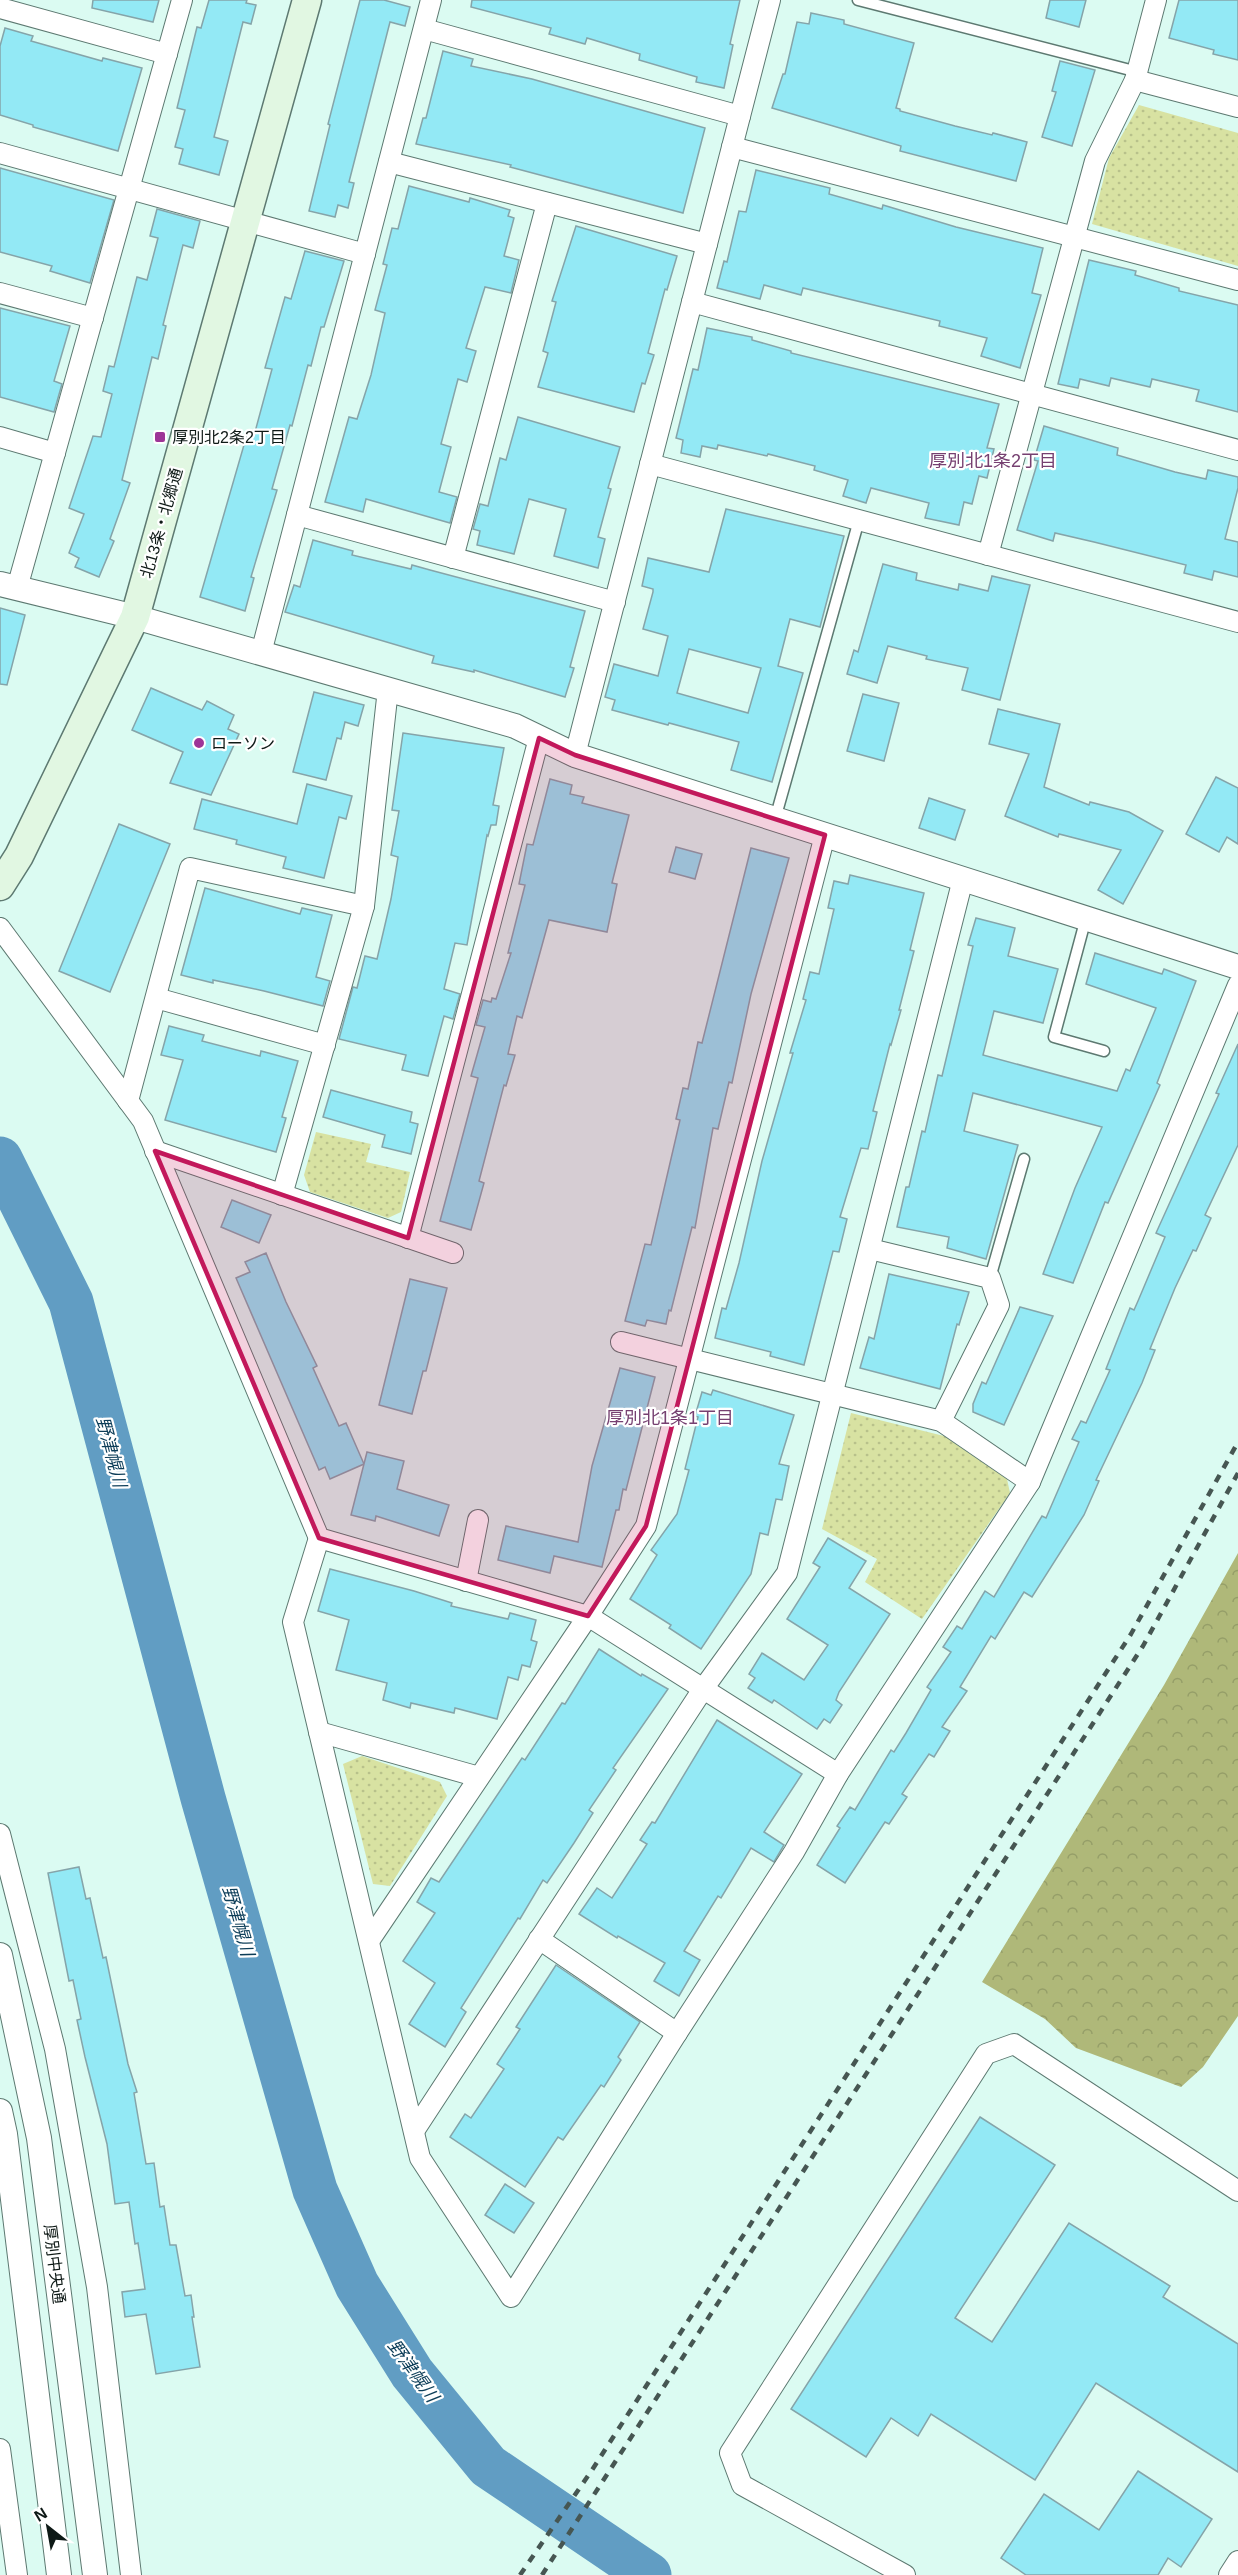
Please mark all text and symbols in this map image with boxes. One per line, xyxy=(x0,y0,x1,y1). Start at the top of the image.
place label: 厚別北2条2丁目 xyxy=(172,429,286,446)
marker: 厚別北2条2丁目 xyxy=(153,430,167,444)
district label: 厚別北1条2丁目 xyxy=(929,451,1057,471)
street label: 北13条・北郷通 xyxy=(138,466,185,580)
place label: ローソン xyxy=(211,735,275,752)
marker: ローソン xyxy=(192,736,206,750)
district label: 厚別北1条1丁目 xyxy=(606,1408,734,1428)
water label: 野津幌川 xyxy=(92,1415,130,1491)
water label: 野津幌川 xyxy=(218,1884,258,1960)
street label: 厚別中央通 xyxy=(41,2223,68,2305)
water label: 野津幌川 xyxy=(384,2336,443,2408)
north arrow xyxy=(18,2497,78,2557)
text: N xyxy=(31,2504,50,2525)

